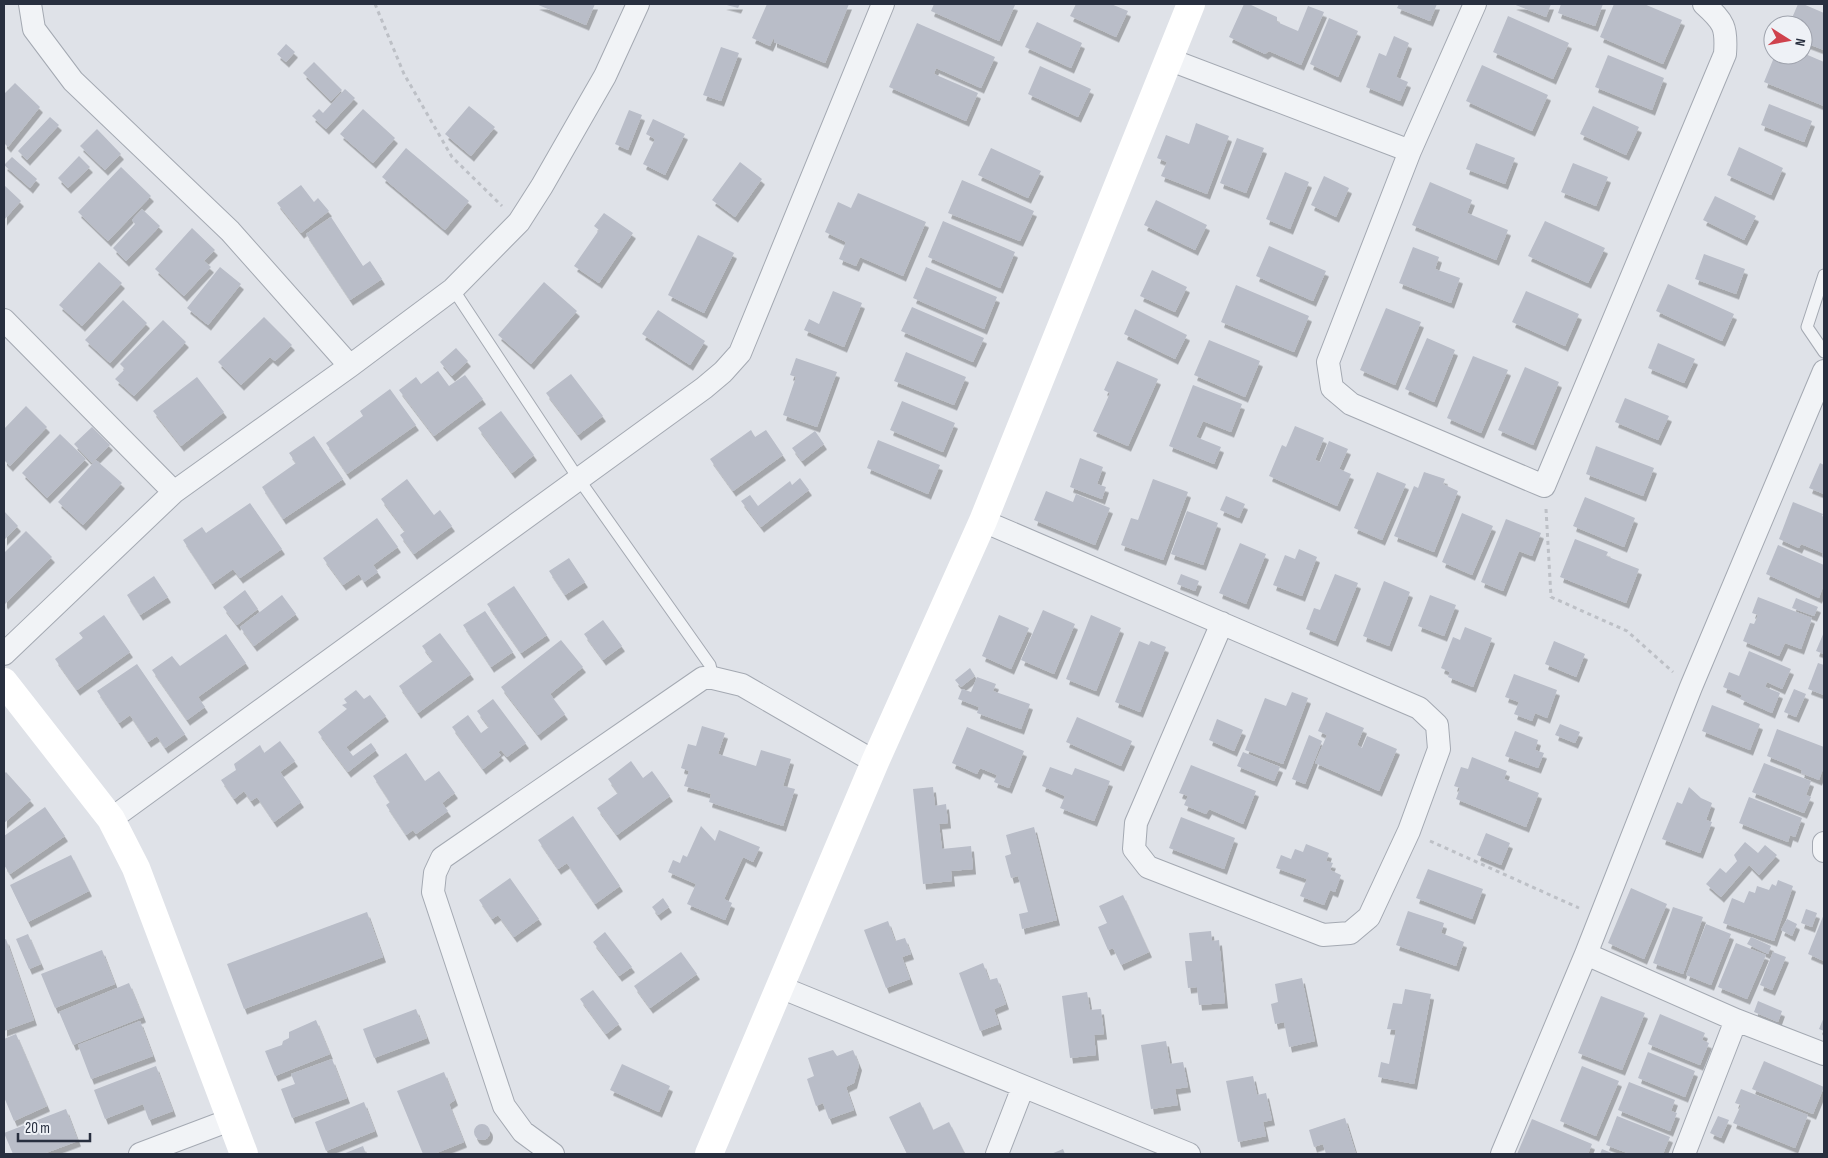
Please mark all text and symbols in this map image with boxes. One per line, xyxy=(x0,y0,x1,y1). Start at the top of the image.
north arrow xyxy=(1763,15,1813,65)
text: N xyxy=(1791,37,1809,48)
scale bar xyxy=(18,1110,90,1142)
text: 20 m xyxy=(25,1119,50,1138)

